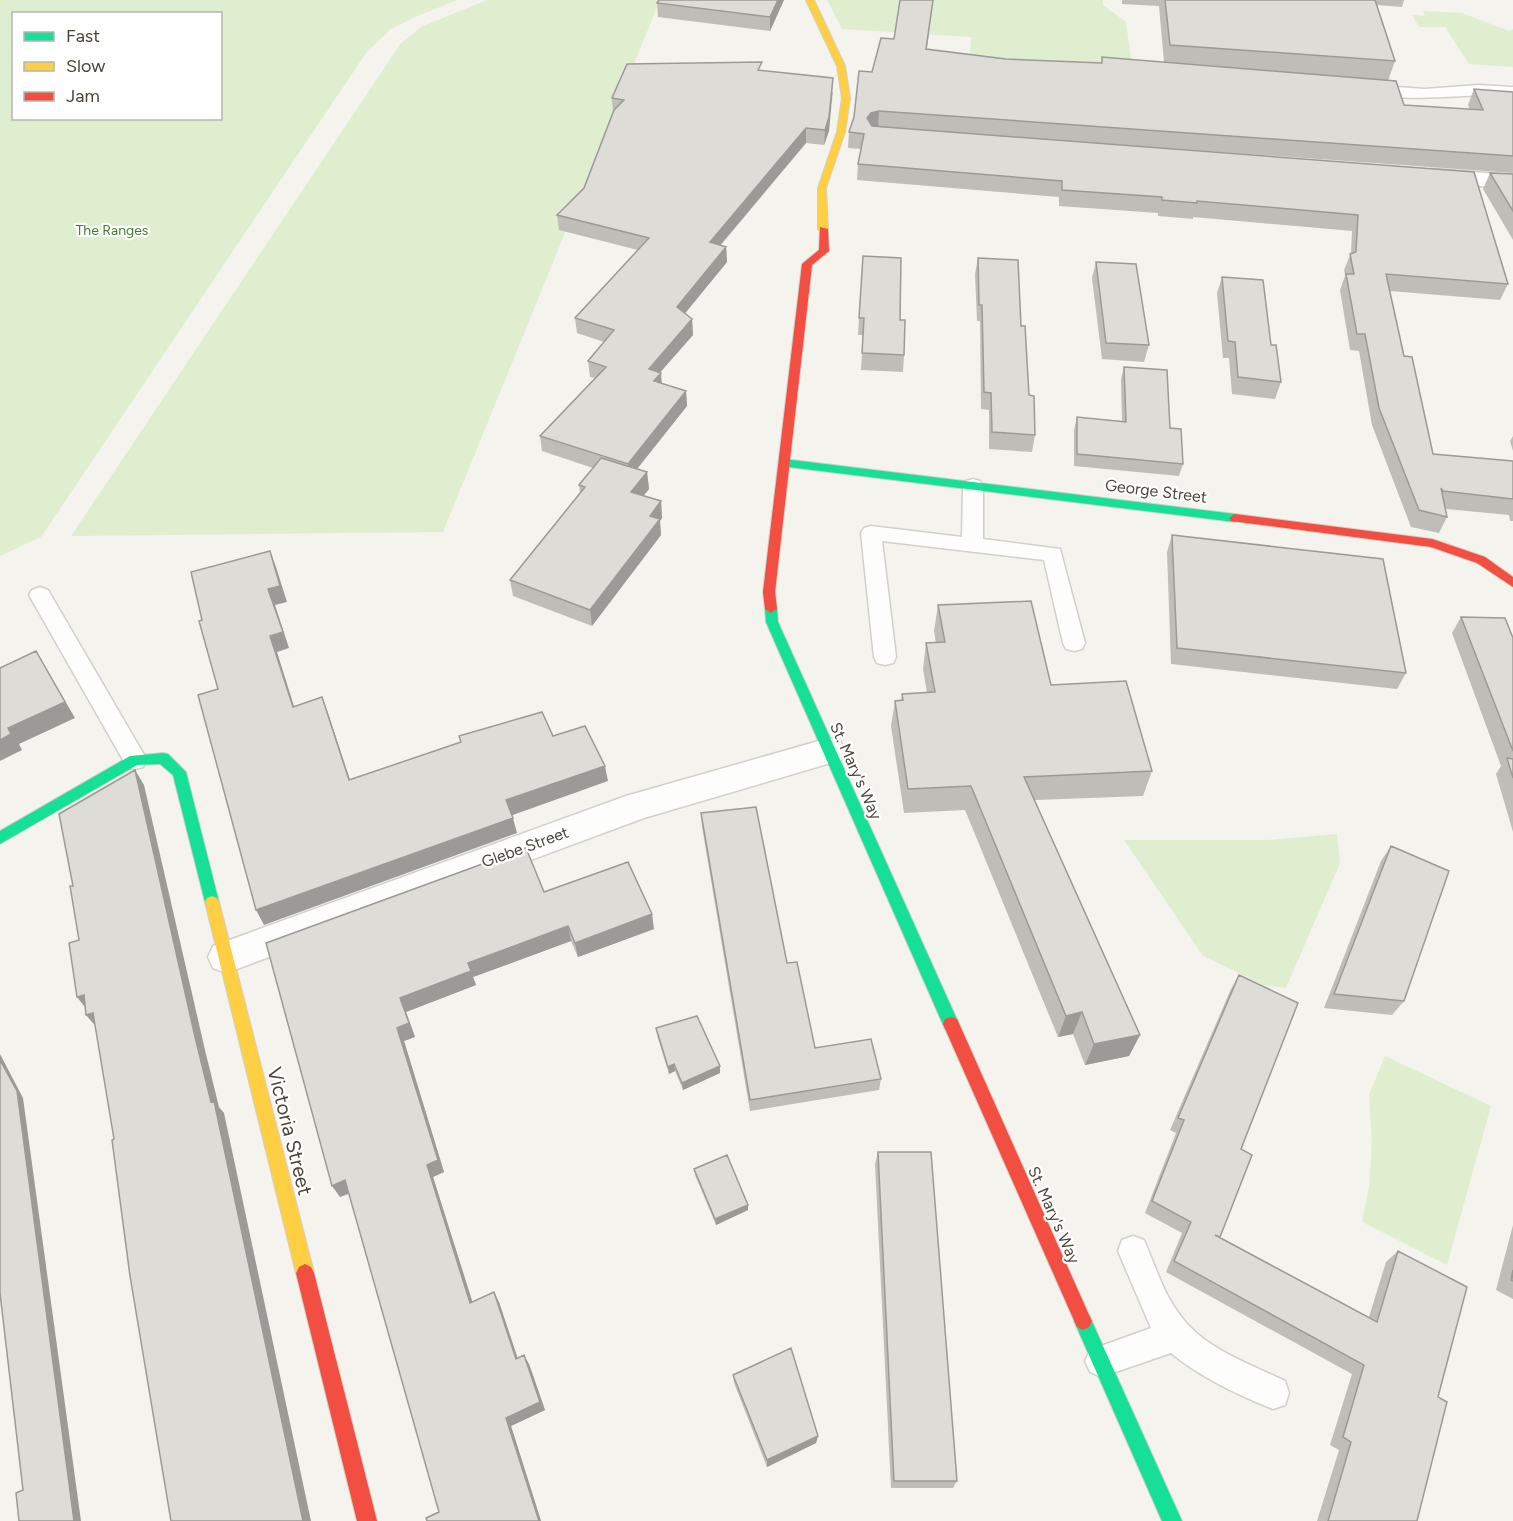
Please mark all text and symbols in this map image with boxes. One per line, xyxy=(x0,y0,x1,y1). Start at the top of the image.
legend xyxy=(12,12,222,120)
text: Fast xyxy=(66,25,100,47)
text: Slow xyxy=(66,55,105,77)
text: Jam xyxy=(66,85,100,107)
park label: The Ranges xyxy=(76,222,148,239)
street label: George Street xyxy=(1104,475,1208,507)
street label: St. Mary's Way xyxy=(826,719,886,823)
street label: Glebe Street xyxy=(479,822,571,872)
street label: Victoria Street xyxy=(263,1065,317,1197)
street label: St. Mary's Way xyxy=(1024,1163,1084,1267)

